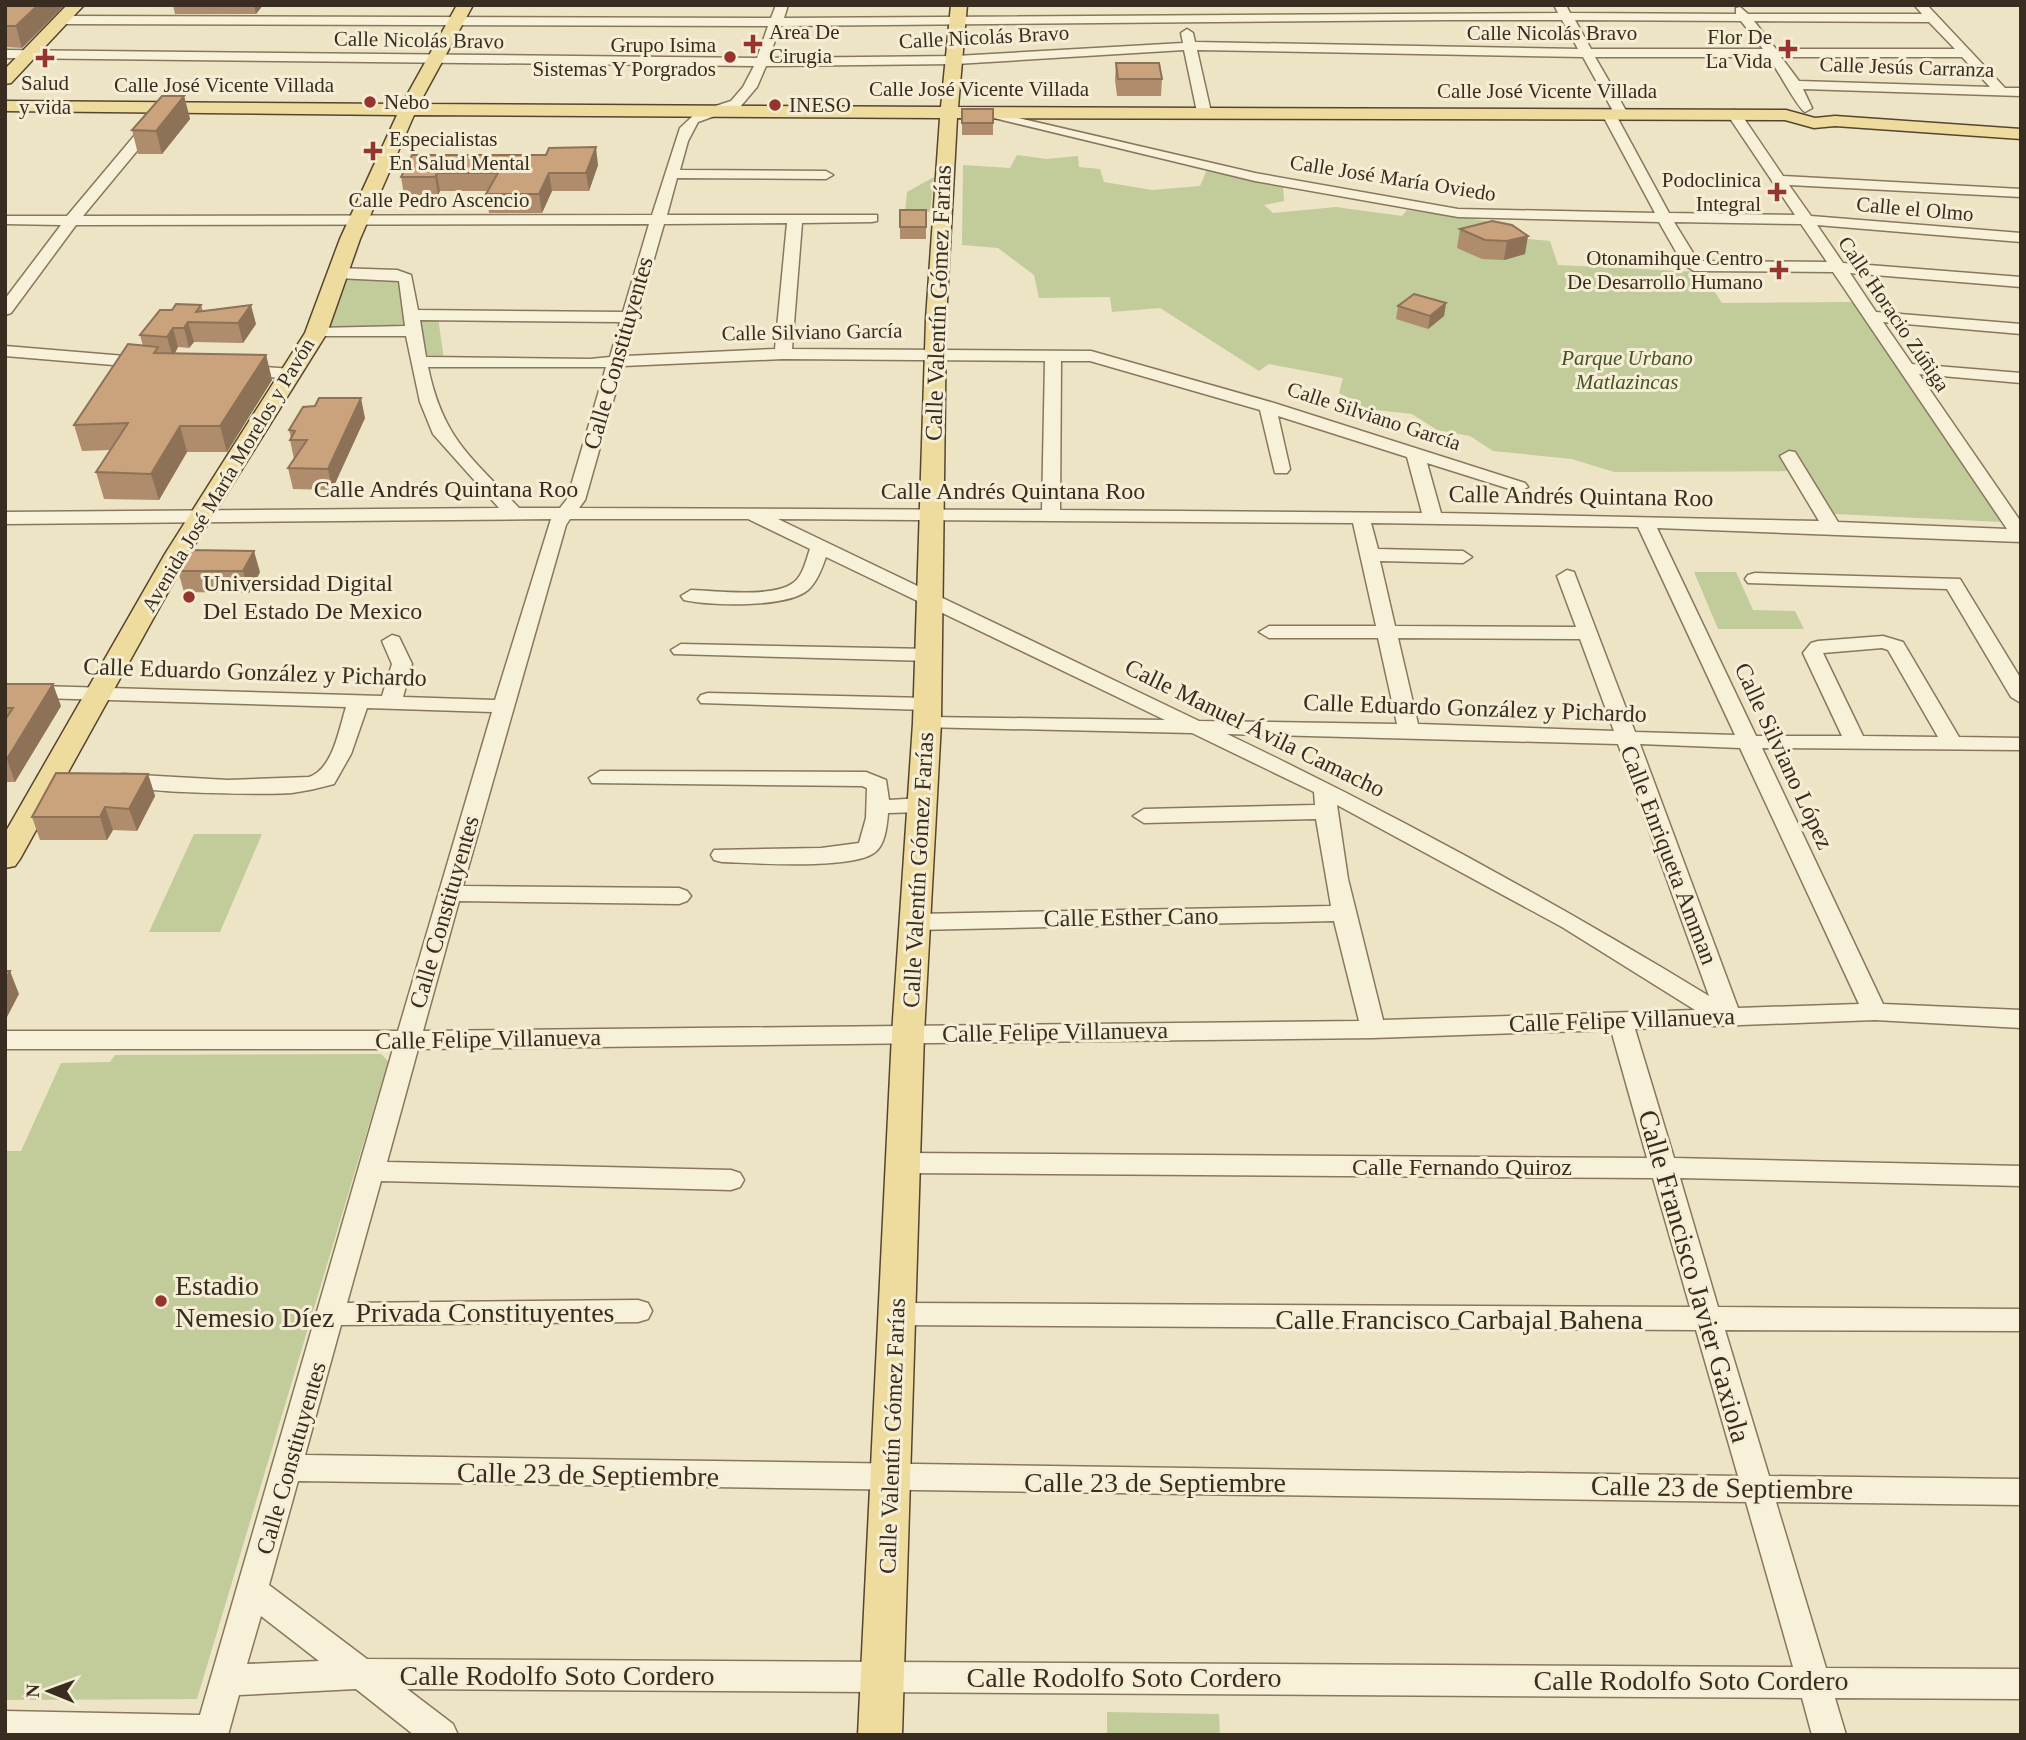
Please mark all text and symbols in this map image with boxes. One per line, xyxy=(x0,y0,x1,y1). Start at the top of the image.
place label: Area De Cirugia xyxy=(769,20,840,68)
street label: Calle Nicolás Bravo xyxy=(898,21,1070,53)
street label: Calle Nicolás Bravo xyxy=(1467,21,1637,45)
place label: Flor De La Vida xyxy=(1705,25,1773,73)
street label: Calle Nicolás Bravo xyxy=(334,27,504,53)
place label: Grupo Isima Sistemas Y Porgrados xyxy=(532,33,717,81)
marker: Area De Cirugia xyxy=(743,34,763,54)
marker: Flor De La Vida xyxy=(1778,39,1798,59)
marker: Salud y vida xyxy=(35,48,55,68)
marker: Grupo Isima Sistemas Y Porgrados xyxy=(722,49,738,65)
street label: Calle Jesús Carranza xyxy=(1819,52,1996,82)
place label: Salud y vida xyxy=(19,71,72,119)
street label: Calle José Vicente Villada xyxy=(114,73,335,97)
street label: Calle José Vicente Villada xyxy=(869,77,1090,101)
street label: Calle José Vicente Villada xyxy=(1437,79,1658,103)
place label: Nebo xyxy=(384,90,430,114)
place label: INESO xyxy=(789,93,851,117)
marker: Nebo xyxy=(362,94,378,110)
marker: INESO xyxy=(767,97,783,113)
place label: Especialistas En Salud Mental xyxy=(389,127,530,175)
marker: Especialistas En Salud Mental xyxy=(363,141,383,161)
street label: Calle José María Oviedo xyxy=(1288,150,1498,206)
street label: Calle Valentín Gómez Farías xyxy=(920,165,956,441)
place label: Podoclinica Integral xyxy=(1662,168,1762,216)
marker: Podoclinica Integral xyxy=(1767,182,1787,202)
street label: Calle Pedro Ascencio xyxy=(349,188,529,212)
street label: Calle el Olmo xyxy=(1855,192,1975,226)
street label: Calle Horacio Zúñiga xyxy=(1833,232,1955,397)
place label: Otonamihque Centro De Desarrollo Humano xyxy=(1567,246,1763,294)
street label: Calle Constituyentes xyxy=(578,254,658,452)
marker: Otonamihque Centro De Desarrollo Humano xyxy=(1769,260,1789,280)
street label: Calle Silviano García xyxy=(721,318,903,346)
street label: Avenida José María Morelos y Pavón xyxy=(137,333,320,616)
park label: Parque Urbano Matlazincas xyxy=(1560,346,1693,394)
street label: Calle Silviano García xyxy=(1284,377,1464,456)
street label: Calle Andrés Quintana Roo xyxy=(314,476,578,502)
street label: Calle Andrés Quintana Roo xyxy=(881,478,1145,504)
street label: Calle Andrés Quintana Roo xyxy=(1448,481,1714,511)
place label: Universidad Digital Del Estado De Mexico xyxy=(203,570,422,624)
marker: Universidad Digital Del Estado De Mexico xyxy=(181,589,197,605)
street label: Calle Eduardo González y Pichardo xyxy=(83,653,427,691)
street label: Calle Manuel Ávila Camacho xyxy=(1121,654,1389,802)
street label: Calle Silviano López xyxy=(1729,659,1839,853)
street label: Calle Eduardo González y Pichardo xyxy=(1303,689,1647,727)
street label: Calle Valentín Gómez Farías xyxy=(898,731,938,1009)
street label: Calle Enriqueta Amman xyxy=(1615,742,1723,968)
street label: Calle Constituyentes xyxy=(404,813,484,1011)
street label: Calle Esther Cano xyxy=(1043,902,1219,932)
street label: Calle Felipe Villanueva xyxy=(1509,1003,1736,1037)
street label: Calle Felipe Villanueva xyxy=(942,1017,1169,1047)
street label: Calle Felipe Villanueva xyxy=(375,1024,602,1054)
street label: Calle Francisco Javier Gaxiola xyxy=(1632,1106,1757,1447)
street label: Calle Fernando Quiroz xyxy=(1352,1154,1572,1180)
place label: Estadio Nemesio Díez xyxy=(175,1270,334,1333)
marker: Estadio Nemesio Díez xyxy=(153,1293,169,1309)
street label: Privada Constituyentes xyxy=(356,1297,614,1328)
street label: Calle Valentín Gómez Farías xyxy=(874,1298,910,1574)
street label: Calle Francisco Carbajal Bahena xyxy=(1275,1304,1643,1335)
street label: Calle Constituyentes xyxy=(251,1359,331,1557)
street label: Calle 23 de Septiembre xyxy=(457,1457,719,1492)
street label: Calle 23 de Septiembre xyxy=(1024,1467,1286,1498)
street label: Calle 23 de Septiembre xyxy=(1591,1470,1853,1505)
north arrow xyxy=(14,1656,84,1726)
street label: Calle Rodolfo Soto Cordero xyxy=(400,1660,714,1691)
street label: Calle Rodolfo Soto Cordero xyxy=(967,1662,1281,1693)
street label: Calle Rodolfo Soto Cordero xyxy=(1534,1665,1848,1696)
text: N xyxy=(22,1683,43,1698)

